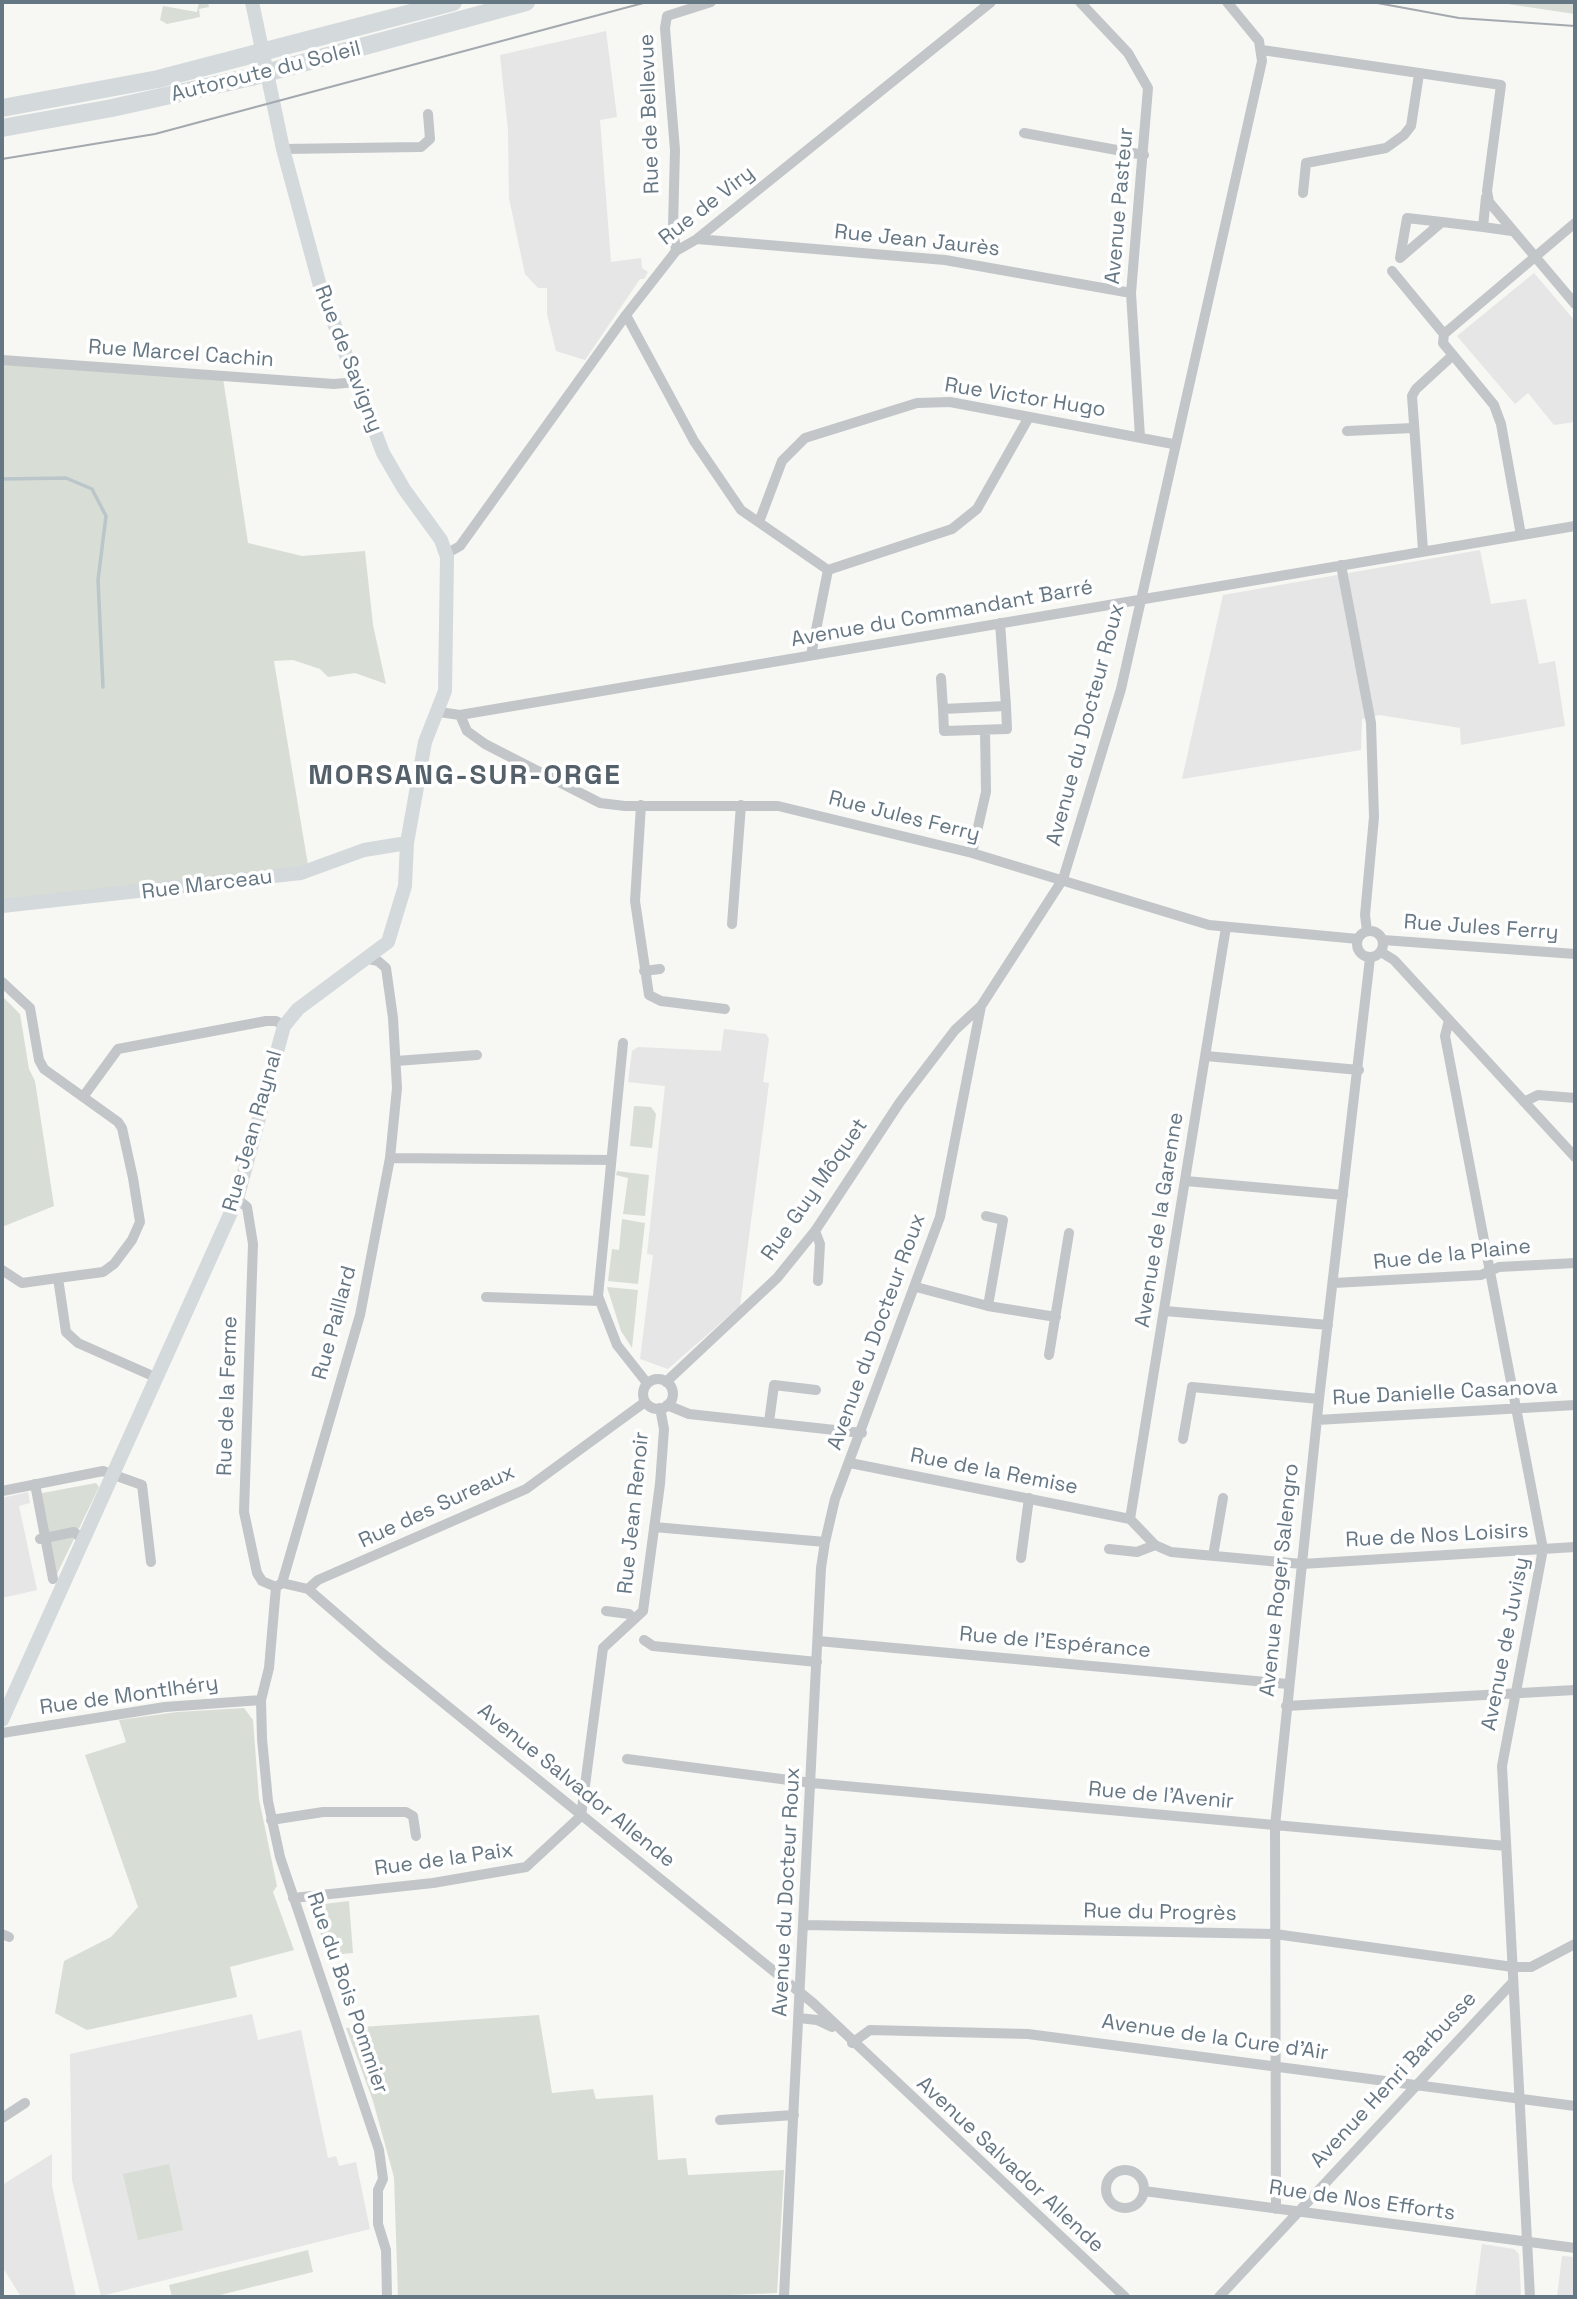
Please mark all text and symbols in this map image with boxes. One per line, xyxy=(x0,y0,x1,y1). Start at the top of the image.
street label: Rue de Bellevue xyxy=(635,33,665,195)
street label: Autoroute du Soleil xyxy=(169,36,363,108)
street label: Avenue Pasteur xyxy=(1101,127,1139,285)
street label: Rue de Viry xyxy=(654,161,760,251)
street label: Rue Jean Jaurès xyxy=(833,220,1001,262)
street label: Rue de Savigny xyxy=(308,282,388,436)
street label: Rue Marcel Cachin xyxy=(87,335,275,373)
street label: Rue Victor Hugo xyxy=(943,373,1107,423)
street label: Avenue du Commandant Barré xyxy=(789,575,1095,653)
street label: Avenue du Docteur Roux xyxy=(1042,601,1130,849)
district label: MORSANG-SUR-ORGE xyxy=(310,759,620,793)
street label: Rue Jules Ferry xyxy=(826,786,982,848)
street label: Rue Marceau xyxy=(140,864,274,906)
street label: Rue Jules Ferry xyxy=(1403,910,1559,946)
street label: Rue Jean Raynal xyxy=(218,1047,288,1215)
street label: Avenue de la Garenne xyxy=(1131,1111,1189,1329)
street label: Rue Guy Môquet xyxy=(756,1114,874,1266)
street label: Avenue du Docteur Roux xyxy=(822,1210,932,1454)
street label: Rue de la Plaine xyxy=(1372,1234,1532,1276)
street label: Rue Paillard xyxy=(308,1263,362,1383)
street label: Rue de la Ferme xyxy=(213,1316,243,1476)
street label: Rue Danielle Casanova xyxy=(1332,1375,1558,1411)
street label: Rue Jean Renoir xyxy=(613,1431,655,1595)
street label: Rue de la Remise xyxy=(908,1443,1080,1501)
street label: Rue des Sureaux xyxy=(355,1460,519,1554)
street label: Avenue Roger Salengro xyxy=(1255,1462,1305,1698)
street label: Rue de Nos Loisirs xyxy=(1345,1519,1529,1553)
street label: Avenue de Juvisy xyxy=(1477,1555,1535,1733)
street label: Rue de l'Espérance xyxy=(958,1622,1152,1664)
street label: Rue de Montlhéry xyxy=(38,1671,220,1721)
street label: Avenue Salvador Allende xyxy=(472,1698,680,1874)
street label: Avenue du Docteur Roux xyxy=(768,1767,806,2017)
street label: Rue de l'Avenir xyxy=(1087,1777,1235,1815)
street label: Rue de la Paix xyxy=(373,1838,515,1882)
street label: Rue du Bois Pommier xyxy=(301,1889,393,2097)
street label: Rue du Progrès xyxy=(1083,1899,1237,1927)
street label: Avenue Henri Barbusse xyxy=(1306,1987,1482,2173)
street label: Avenue de la Cure d'Air xyxy=(1100,2010,1330,2066)
street label: Avenue Salvador Allende xyxy=(911,2072,1109,2258)
street label: Rue de Nos Efforts xyxy=(1267,2175,1457,2227)

